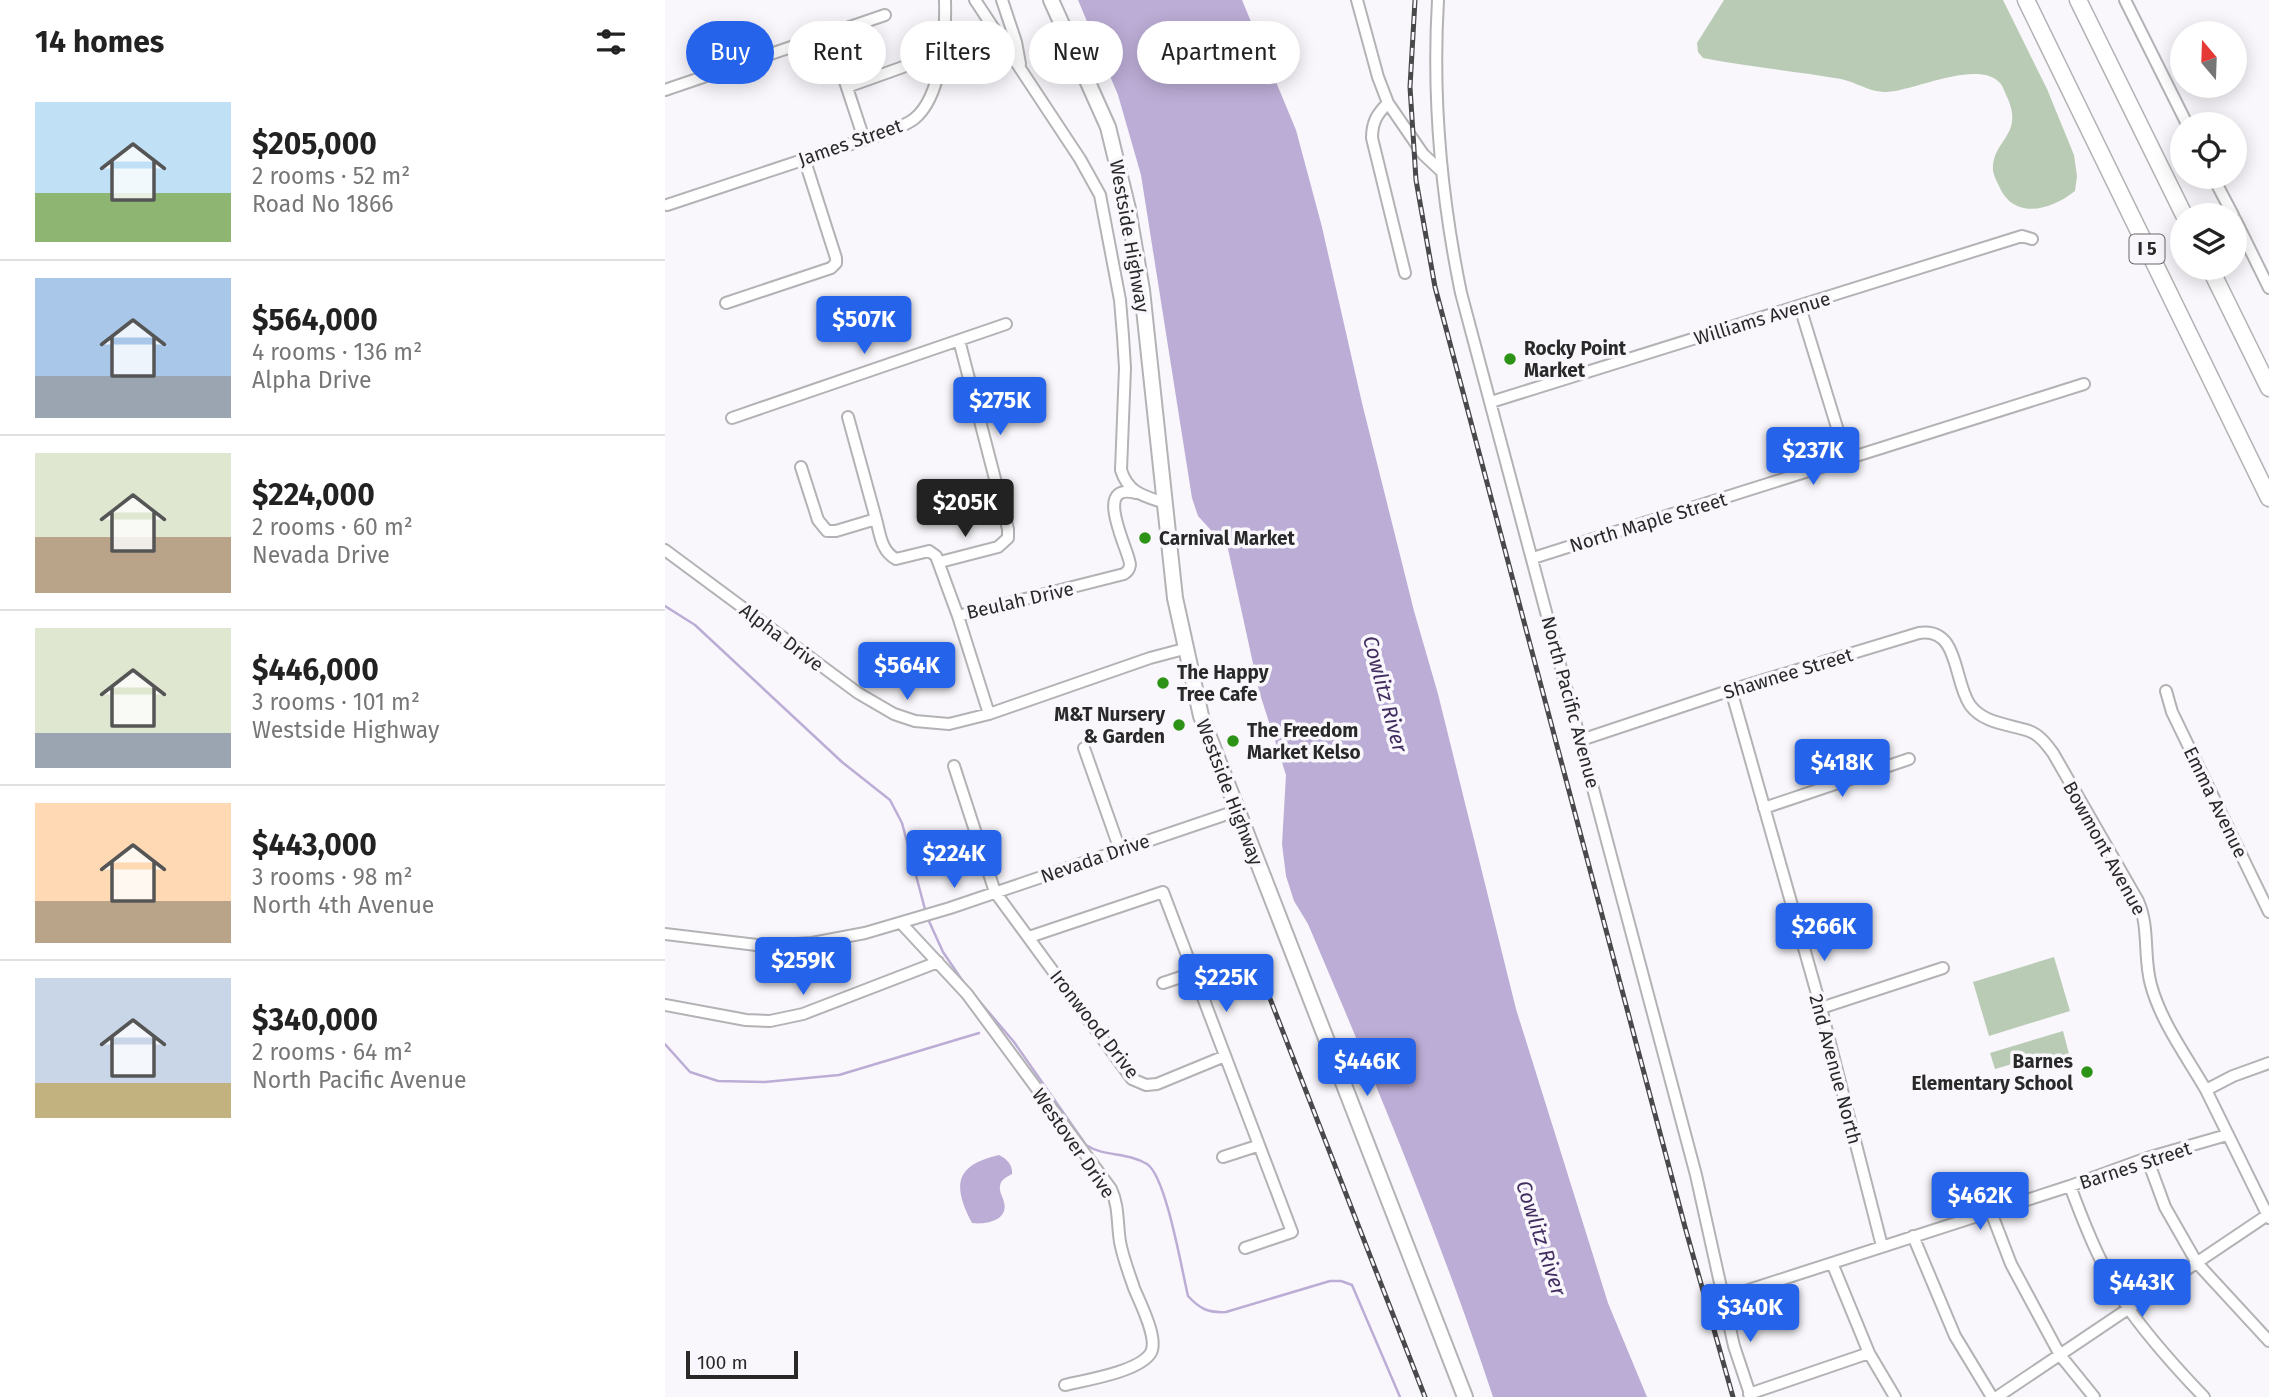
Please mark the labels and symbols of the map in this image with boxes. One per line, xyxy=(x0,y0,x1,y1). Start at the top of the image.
north arrow xyxy=(2170,21,2247,98)
street label: James Street xyxy=(795,114,905,171)
street label: Westside Highway xyxy=(1105,158,1154,315)
road number: I 5 xyxy=(2129,234,2165,264)
street label: Williams Avenue xyxy=(1691,287,1833,350)
pin: $507K xyxy=(815,296,913,356)
place label: Rocky Point Market xyxy=(1524,337,1627,382)
marker: Rocky Point Market xyxy=(1502,351,1518,367)
pin: $275K xyxy=(951,378,1049,437)
pin: $237K xyxy=(1764,428,1862,487)
pin: $205K xyxy=(916,480,1014,539)
street label: North Maple Street xyxy=(1567,488,1730,557)
place label: Carnival Market xyxy=(1159,527,1295,550)
marker: Carnival Market xyxy=(1137,530,1153,546)
street label: Beulah Drive xyxy=(964,577,1076,624)
street label: Alpha Drive xyxy=(735,598,828,676)
street label: North Pacific Avenue xyxy=(1536,614,1605,791)
water label: Cowlitz River xyxy=(1357,633,1413,756)
pin: $564K xyxy=(858,642,956,702)
street label: Shawnee Street xyxy=(1721,643,1856,704)
place label: The Happy Tree Cafe xyxy=(1177,661,1269,706)
marker: The Happy Tree Cafe xyxy=(1155,675,1171,691)
place label: M&T Nursery & Garden xyxy=(1054,703,1165,748)
street label: Westside Highway xyxy=(1191,716,1268,869)
marker: M&T Nursery & Garden xyxy=(1171,717,1187,733)
place label: The Freedom Market Kelso xyxy=(1247,719,1361,764)
marker: The Freedom Market Kelso xyxy=(1225,733,1241,749)
pin: $418K xyxy=(1793,740,1891,799)
street label: Emma Avenue xyxy=(2179,743,2252,862)
street label: Bowmont Avenue xyxy=(2058,777,2151,919)
street label: Nevada Drive xyxy=(1038,829,1153,888)
pin: $224K xyxy=(905,830,1003,890)
pin: $266K xyxy=(1775,904,1873,963)
pin: $259K xyxy=(754,937,852,997)
pin: $225K xyxy=(1177,954,1275,1014)
street label: Ironwood Drive xyxy=(1045,965,1144,1083)
street label: 2nd Avenue North xyxy=(1804,992,1867,1147)
pin: $446K xyxy=(1318,1038,1416,1098)
place label: Barnes Elementary School xyxy=(1911,1050,2073,1095)
marker: Barnes Elementary School xyxy=(2079,1064,2095,1080)
street label: Westover Drive xyxy=(1027,1084,1120,1203)
street label: Barnes Street xyxy=(2076,1137,2194,1194)
pin: $462K xyxy=(1931,1172,2029,1232)
water label: Cowlitz River xyxy=(1510,1177,1572,1300)
pin: $443K xyxy=(2093,1260,2191,1319)
pin: $340K xyxy=(1701,1284,1799,1344)
scale bar xyxy=(686,1348,798,1380)

